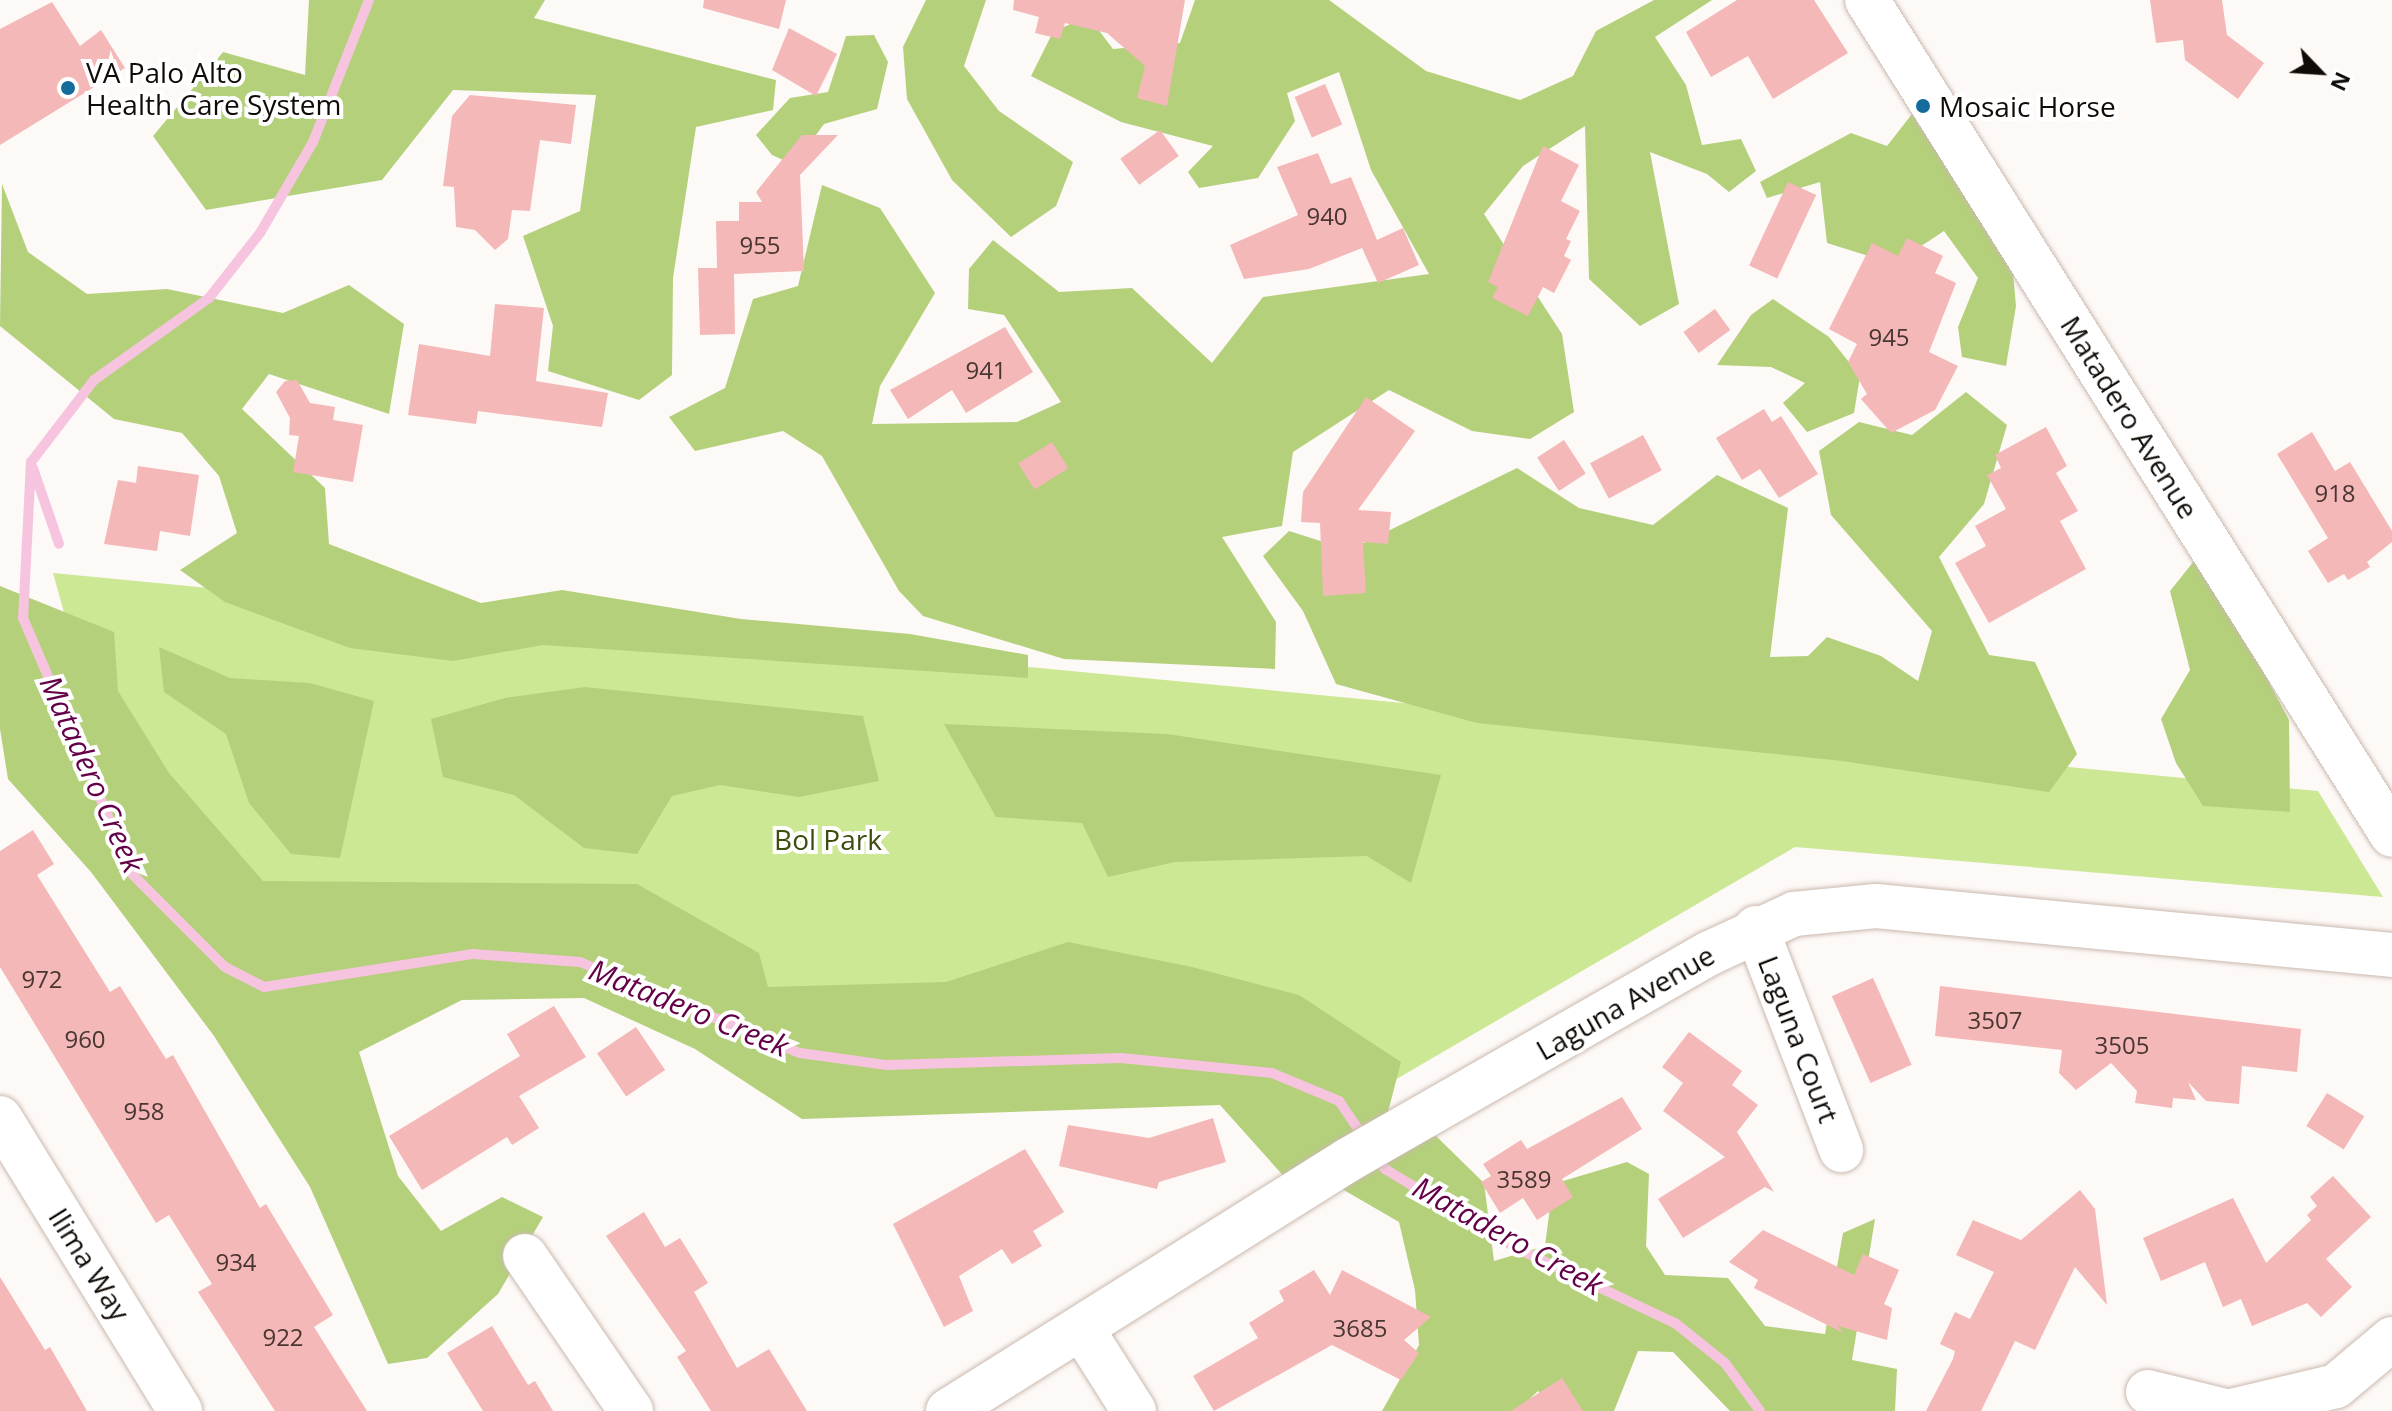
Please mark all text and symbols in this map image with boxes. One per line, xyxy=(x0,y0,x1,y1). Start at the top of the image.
north arrow xyxy=(2280,32,2360,112)
place label: VA Palo Alto Health Care System xyxy=(86,55,341,121)
text: N xyxy=(2324,68,2359,97)
marker: VA Palo Alto Health Care System xyxy=(57,77,79,99)
place label: Mosaic Horse xyxy=(1939,89,2116,123)
marker: Mosaic Horse xyxy=(1914,97,1932,115)
house number: 940 xyxy=(1306,202,1348,230)
house number: 955 xyxy=(739,231,781,259)
street label: Matadero Avenue xyxy=(2054,310,2206,524)
house number: 945 xyxy=(1868,323,1910,351)
house number: 941 xyxy=(965,356,1007,384)
house number: 918 xyxy=(2314,479,2356,507)
water label: Matadero Creek xyxy=(32,670,152,878)
park label: Bol Park xyxy=(774,822,882,856)
street label: Laguna Avenue xyxy=(1530,937,1720,1067)
street label: Laguna Court xyxy=(1752,951,1846,1127)
water label: Matadero Creek xyxy=(584,952,794,1064)
house number: 972 xyxy=(21,965,63,993)
house number: 3507 xyxy=(1968,1006,2022,1034)
house number: 960 xyxy=(64,1025,106,1053)
house number: 3505 xyxy=(2095,1031,2149,1059)
house number: 958 xyxy=(123,1097,165,1125)
house number: 3589 xyxy=(1497,1165,1551,1193)
water label: Matadero Creek xyxy=(1407,1169,1609,1303)
street label: Ilima Way xyxy=(42,1202,138,1326)
house number: 934 xyxy=(215,1248,257,1276)
house number: 3685 xyxy=(1333,1314,1387,1342)
house number: 922 xyxy=(262,1323,304,1351)

